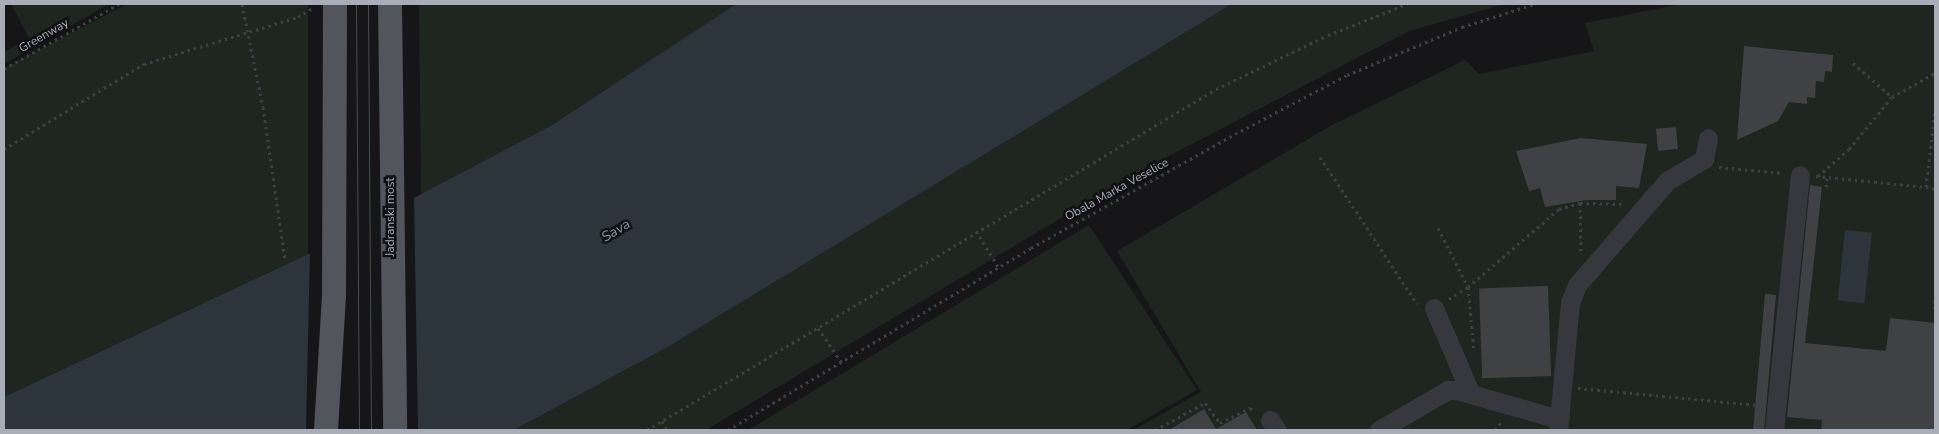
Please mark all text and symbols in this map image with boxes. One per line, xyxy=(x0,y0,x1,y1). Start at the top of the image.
street label: Greenway xyxy=(17,16,71,56)
street label: Obala Marka Veselice xyxy=(1063,156,1171,224)
street label: Jadranski most xyxy=(384,177,398,257)
water label: Sava xyxy=(599,216,633,246)

